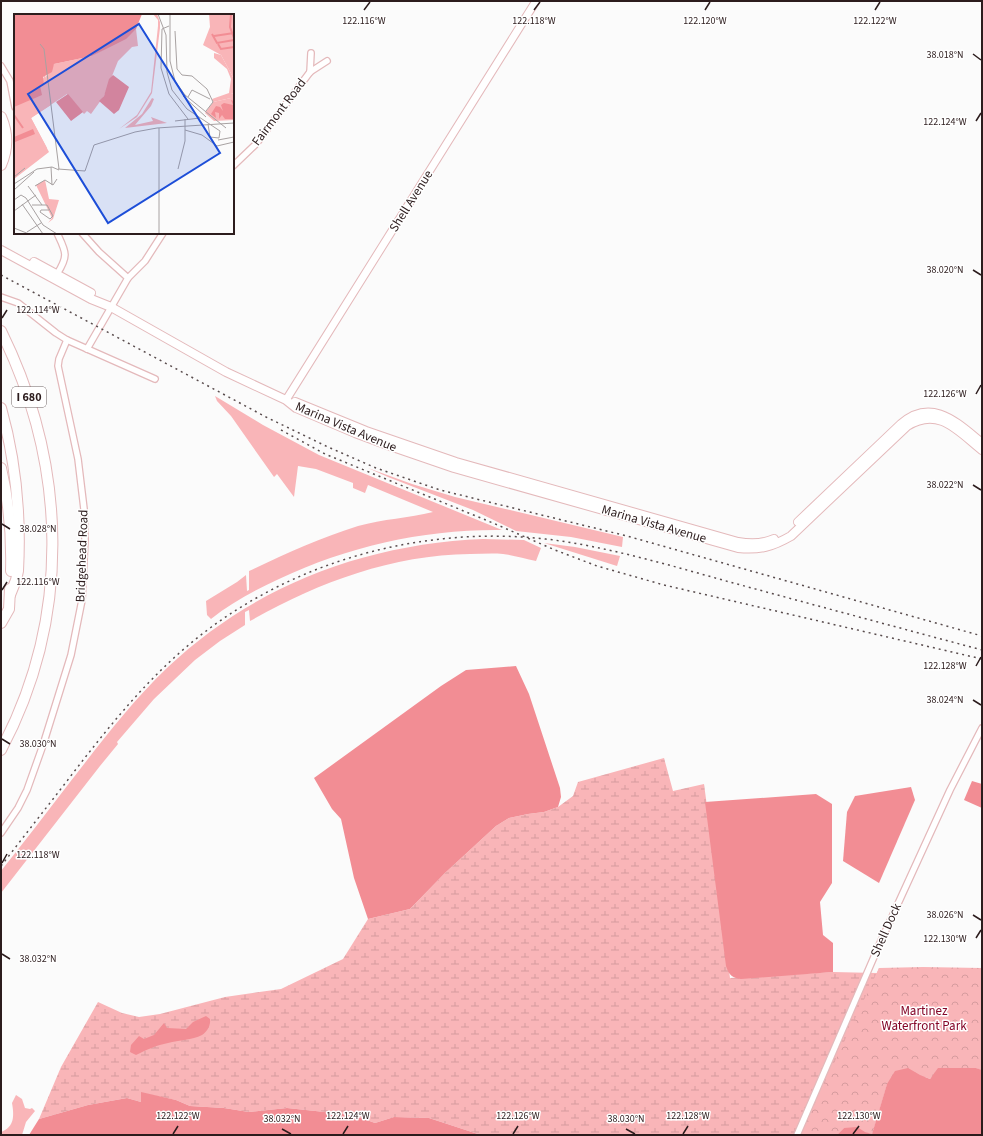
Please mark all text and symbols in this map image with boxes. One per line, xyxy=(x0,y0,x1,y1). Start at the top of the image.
inset map xyxy=(14,14,234,234)
text: 122.116°W xyxy=(342,14,386,28)
text: 122.118°W xyxy=(512,14,556,28)
text: 122.120°W xyxy=(683,14,727,28)
text: 122.122°W xyxy=(853,14,897,28)
text: 38.018°N xyxy=(926,48,964,62)
street label: Fairmont Road xyxy=(248,75,310,149)
text: 122.124°W xyxy=(923,115,967,129)
street label: Shell Avenue xyxy=(385,167,437,235)
text: 38.020°N xyxy=(926,263,964,277)
text: 122.114°W xyxy=(16,303,60,317)
road number: I 680 xyxy=(12,387,46,407)
text: 122.126°W xyxy=(923,387,967,401)
street label: Marina Vista Avenue xyxy=(293,398,399,456)
text: 38.022°N xyxy=(926,478,964,492)
street label: Marina Vista Avenue xyxy=(599,500,709,548)
street label: Bridgehead Road xyxy=(71,509,93,603)
text: 38.028°N xyxy=(19,522,57,536)
text: 122.116°W xyxy=(16,575,60,589)
text: 122.128°W xyxy=(923,659,967,673)
text: 38.024°N xyxy=(926,693,964,707)
text: 38.030°N xyxy=(19,737,57,751)
text: 122.118°W xyxy=(16,848,60,862)
street label: Shell Dock xyxy=(866,900,906,960)
text: 38.026°N xyxy=(926,908,964,922)
text: 122.130°W xyxy=(923,932,967,946)
text: 38.032°N xyxy=(19,952,57,966)
park label: Martinez Waterfront Park xyxy=(881,1002,967,1035)
text: 122.122°W xyxy=(156,1109,200,1123)
text: 122.124°W xyxy=(326,1109,370,1123)
text: 122.126°W xyxy=(496,1109,540,1123)
text: 122.128°W xyxy=(666,1109,710,1123)
text: 122.130°W xyxy=(837,1109,881,1123)
text: 38.032°N xyxy=(263,1112,301,1126)
text: 38.030°N xyxy=(607,1112,645,1126)

